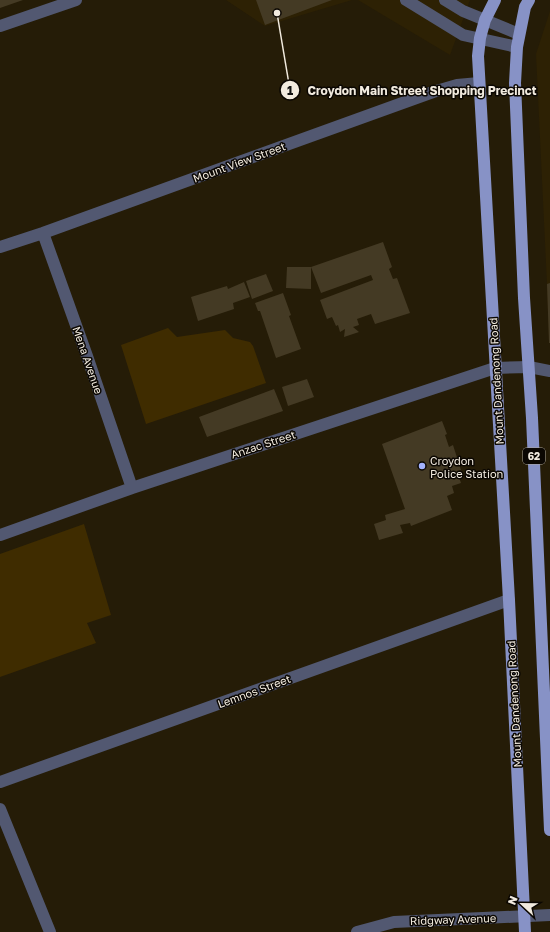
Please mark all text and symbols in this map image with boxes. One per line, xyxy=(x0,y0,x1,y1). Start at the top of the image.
callout: Croydon Main Street Shopping Precinct xyxy=(280,78,545,102)
text: 1 xyxy=(287,83,293,98)
text: Croydon Main Street Shopping Precinct xyxy=(307,83,537,98)
street label: Mount View Street xyxy=(191,139,287,185)
street label: Mount Dandenong Road xyxy=(486,317,506,445)
street label: Mena Avenue xyxy=(70,325,106,395)
street label: Anzac Street xyxy=(229,427,297,461)
road number: 62 xyxy=(523,448,545,464)
place label: Croydon Police Station xyxy=(430,454,503,480)
marker: Croydon Police Station xyxy=(417,461,427,471)
street label: Mount Dandenong Road xyxy=(504,640,524,768)
street label: Lemnos Street xyxy=(216,672,292,710)
north arrow xyxy=(502,884,542,924)
text: N xyxy=(505,894,520,906)
street label: Ridgway Avenue xyxy=(410,911,496,927)

